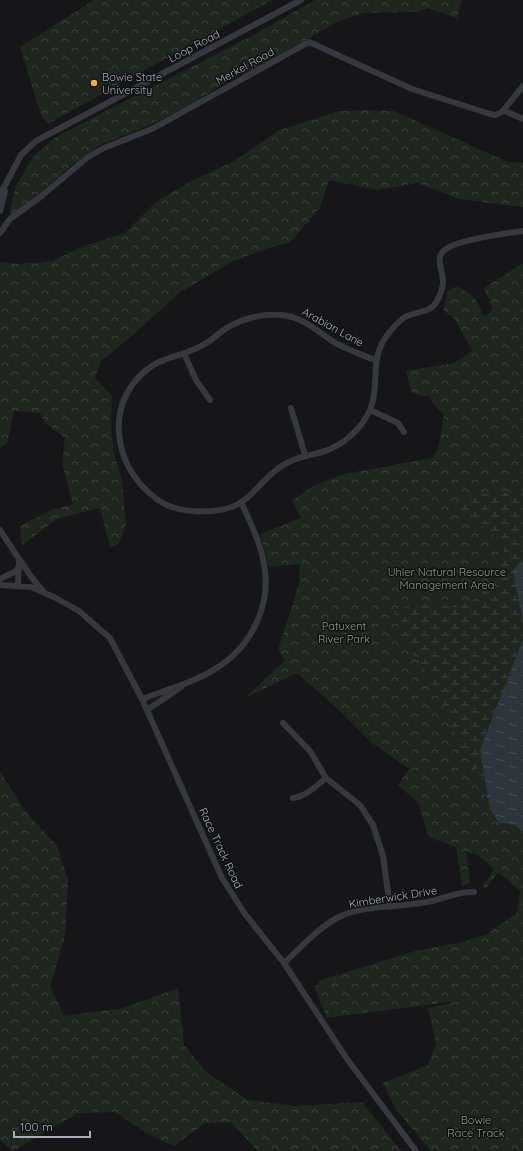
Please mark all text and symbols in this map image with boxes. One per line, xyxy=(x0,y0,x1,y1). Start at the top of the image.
street label: Loop Road xyxy=(166,27,222,65)
street label: Merkel Road xyxy=(214,44,276,88)
place label: Bowie State University xyxy=(102,70,162,97)
marker: Bowie State University xyxy=(89,78,99,88)
street label: Arabian Lane xyxy=(300,304,366,350)
park label: Uhler Natural Resource Management Area xyxy=(388,565,506,592)
park label: Patuxent River Park xyxy=(318,619,370,646)
street label: Race Track Road xyxy=(196,805,246,891)
street label: Kimberwick Drive xyxy=(348,883,438,911)
scale bar xyxy=(14,1113,90,1139)
park label: Bowie Race Track xyxy=(447,1113,505,1140)
text: 100 m xyxy=(20,1119,53,1134)

